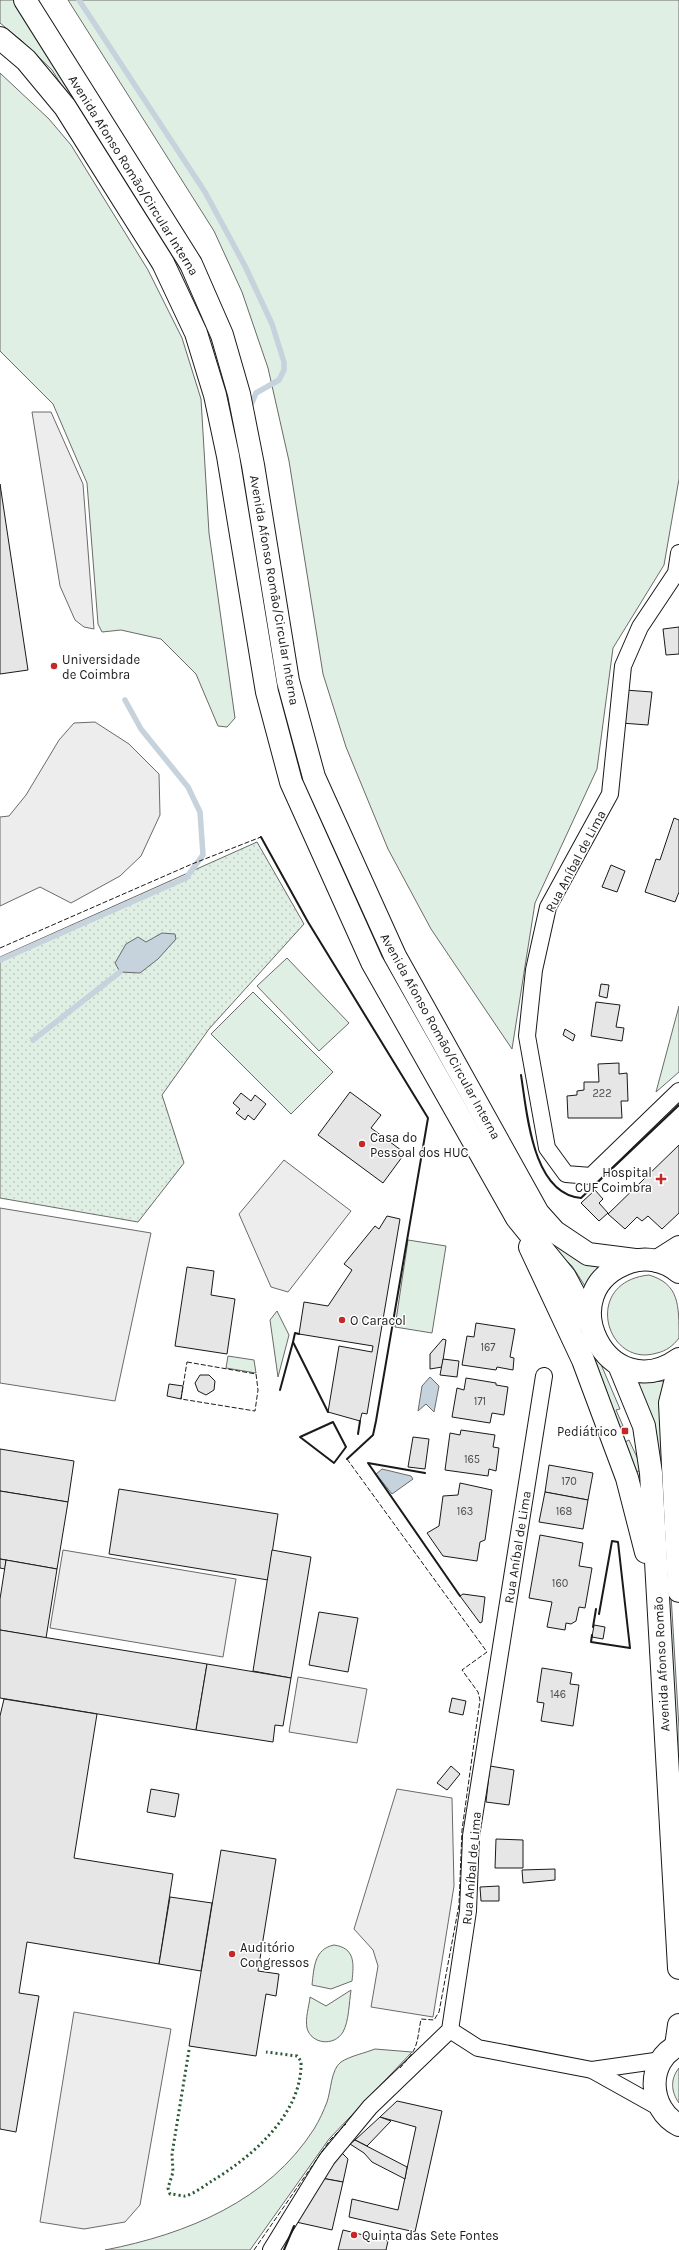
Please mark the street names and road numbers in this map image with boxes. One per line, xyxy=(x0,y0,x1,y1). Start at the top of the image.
street label: Avenida Afonso Romão/Circular Interna xyxy=(65,72,202,278)
street label: Avenida Afonso Romão/Circular Interna xyxy=(247,474,302,706)
street label: Rua Aníbal de Lima xyxy=(542,808,609,915)
street label: Avenida Afonso Romão/Circular Interna xyxy=(377,931,504,1142)
street label: Rua Aníbal de Lima xyxy=(501,1490,534,1604)
street label: Avenida Afonso Romão xyxy=(650,1596,673,1732)
street label: Rua Aníbal de Lima xyxy=(459,1811,484,1925)

